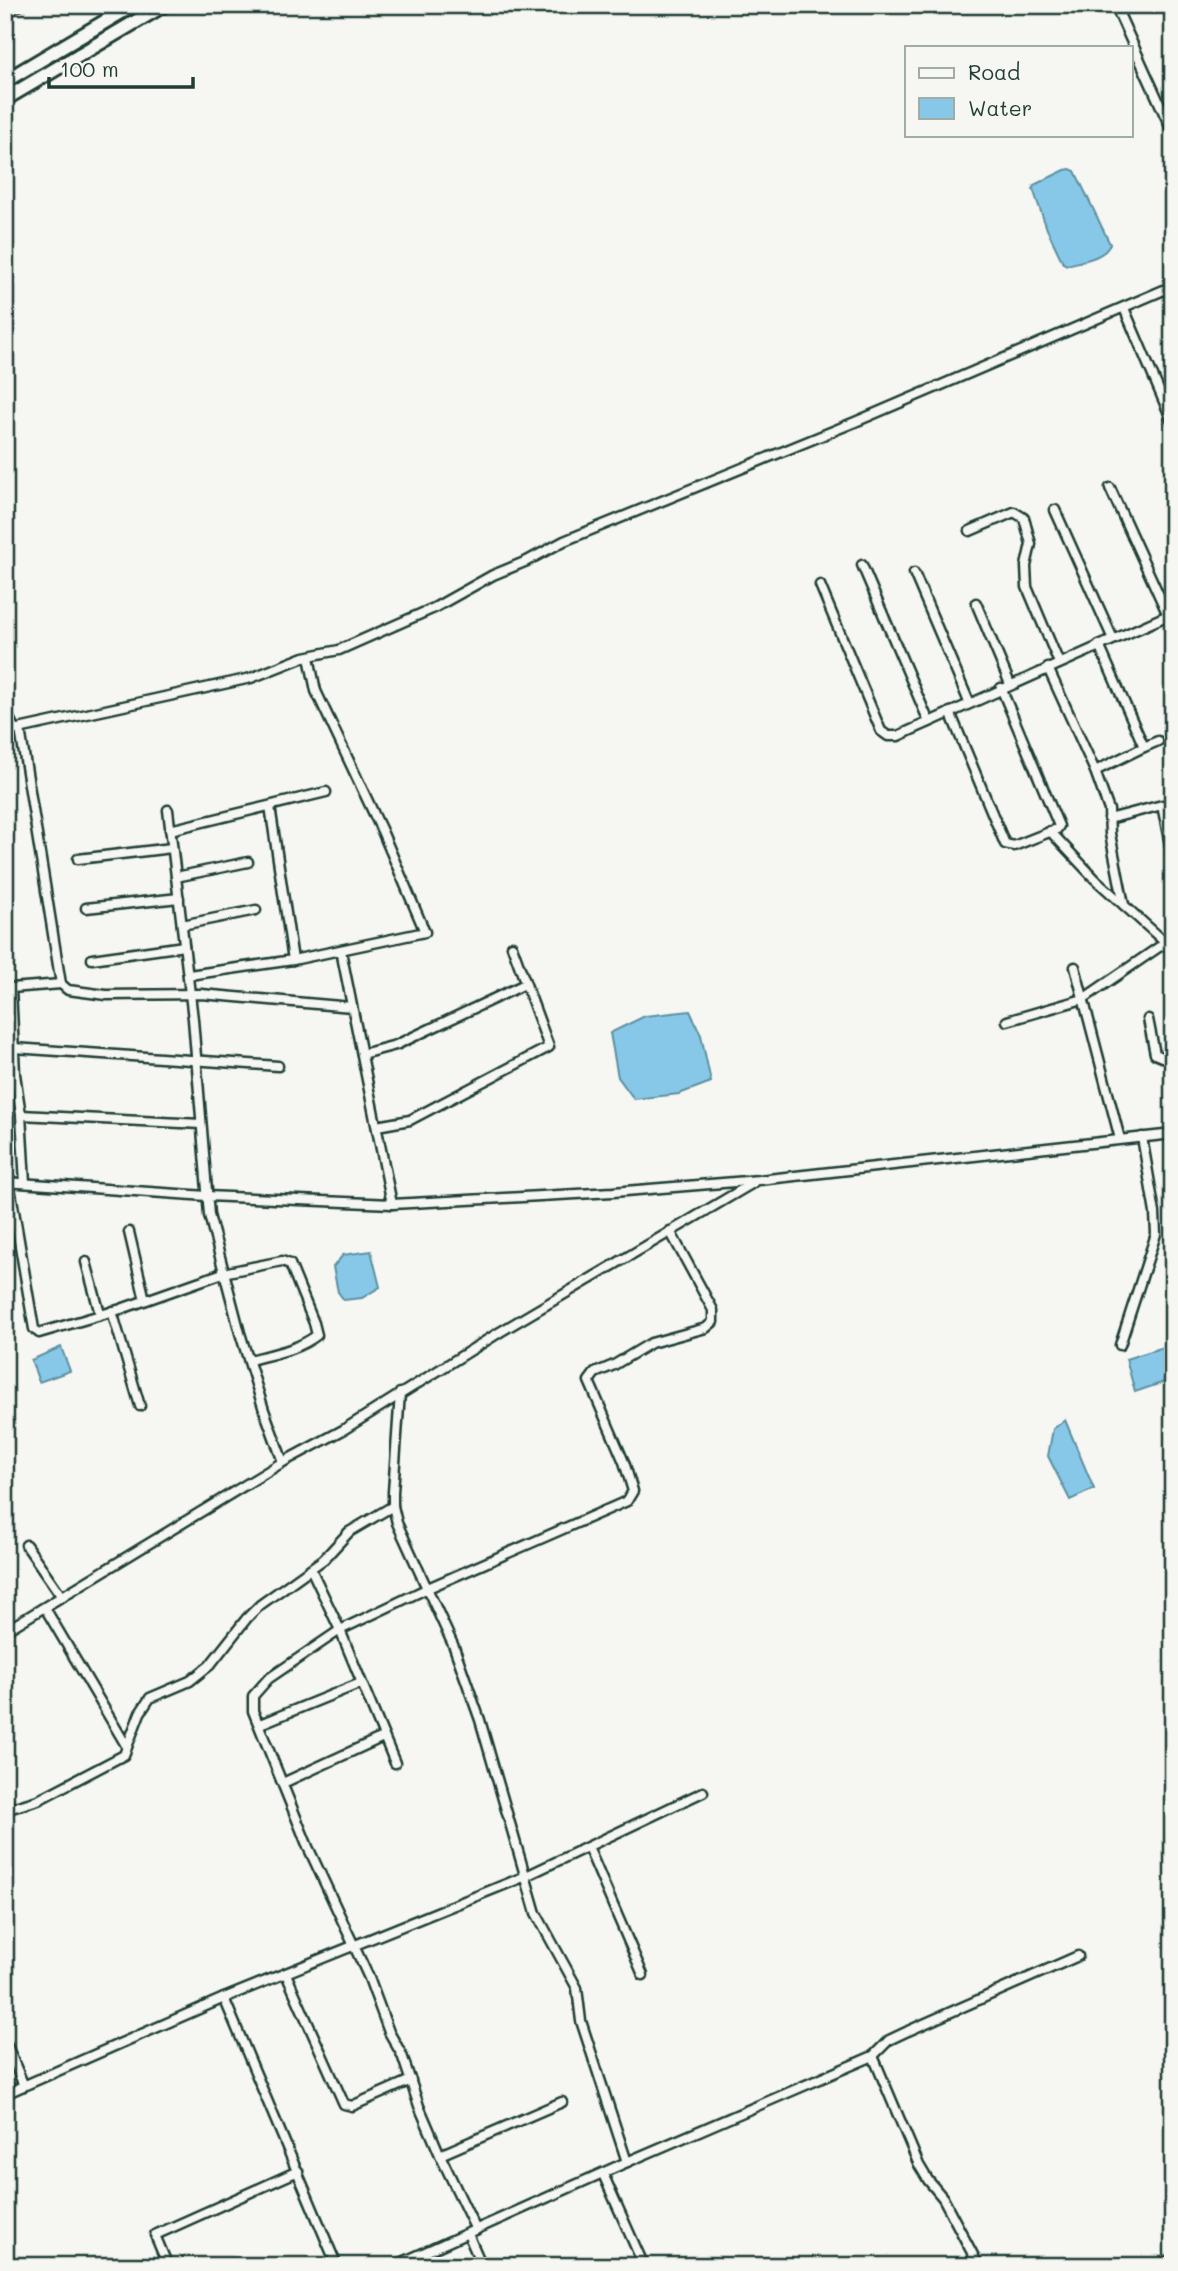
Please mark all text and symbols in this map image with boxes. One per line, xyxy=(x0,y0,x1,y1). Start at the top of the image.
scale bar xyxy=(49,46,192,90)
legend xyxy=(905,46,1132,136)
text: 100 m xyxy=(60,55,119,82)
text: Road xyxy=(968,58,1020,85)
text: Water xyxy=(968,94,1032,121)

